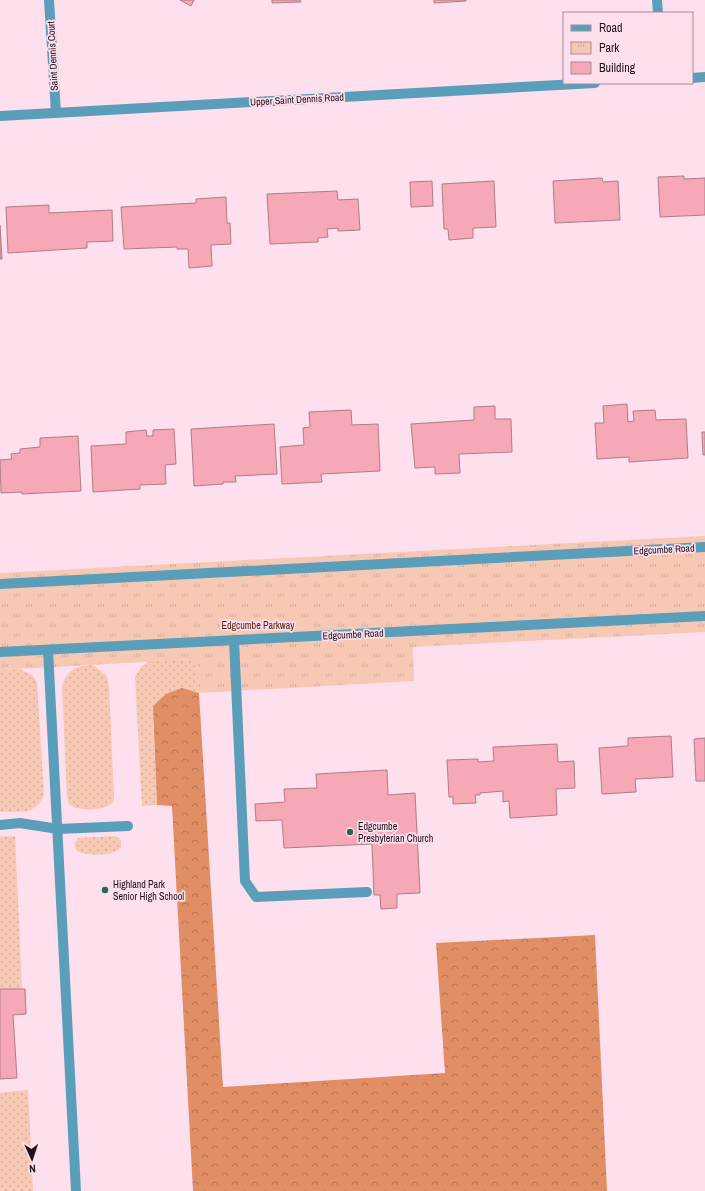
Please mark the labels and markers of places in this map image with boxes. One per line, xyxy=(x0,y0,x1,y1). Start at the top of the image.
place label: Edgcumbe Presbyterian Church xyxy=(358,820,433,845)
marker: Edgcumbe Presbyterian Church xyxy=(345,827,355,837)
place label: Highland Park Senior High School xyxy=(113,878,184,903)
marker: Highland Park Senior High School xyxy=(100,885,110,895)

